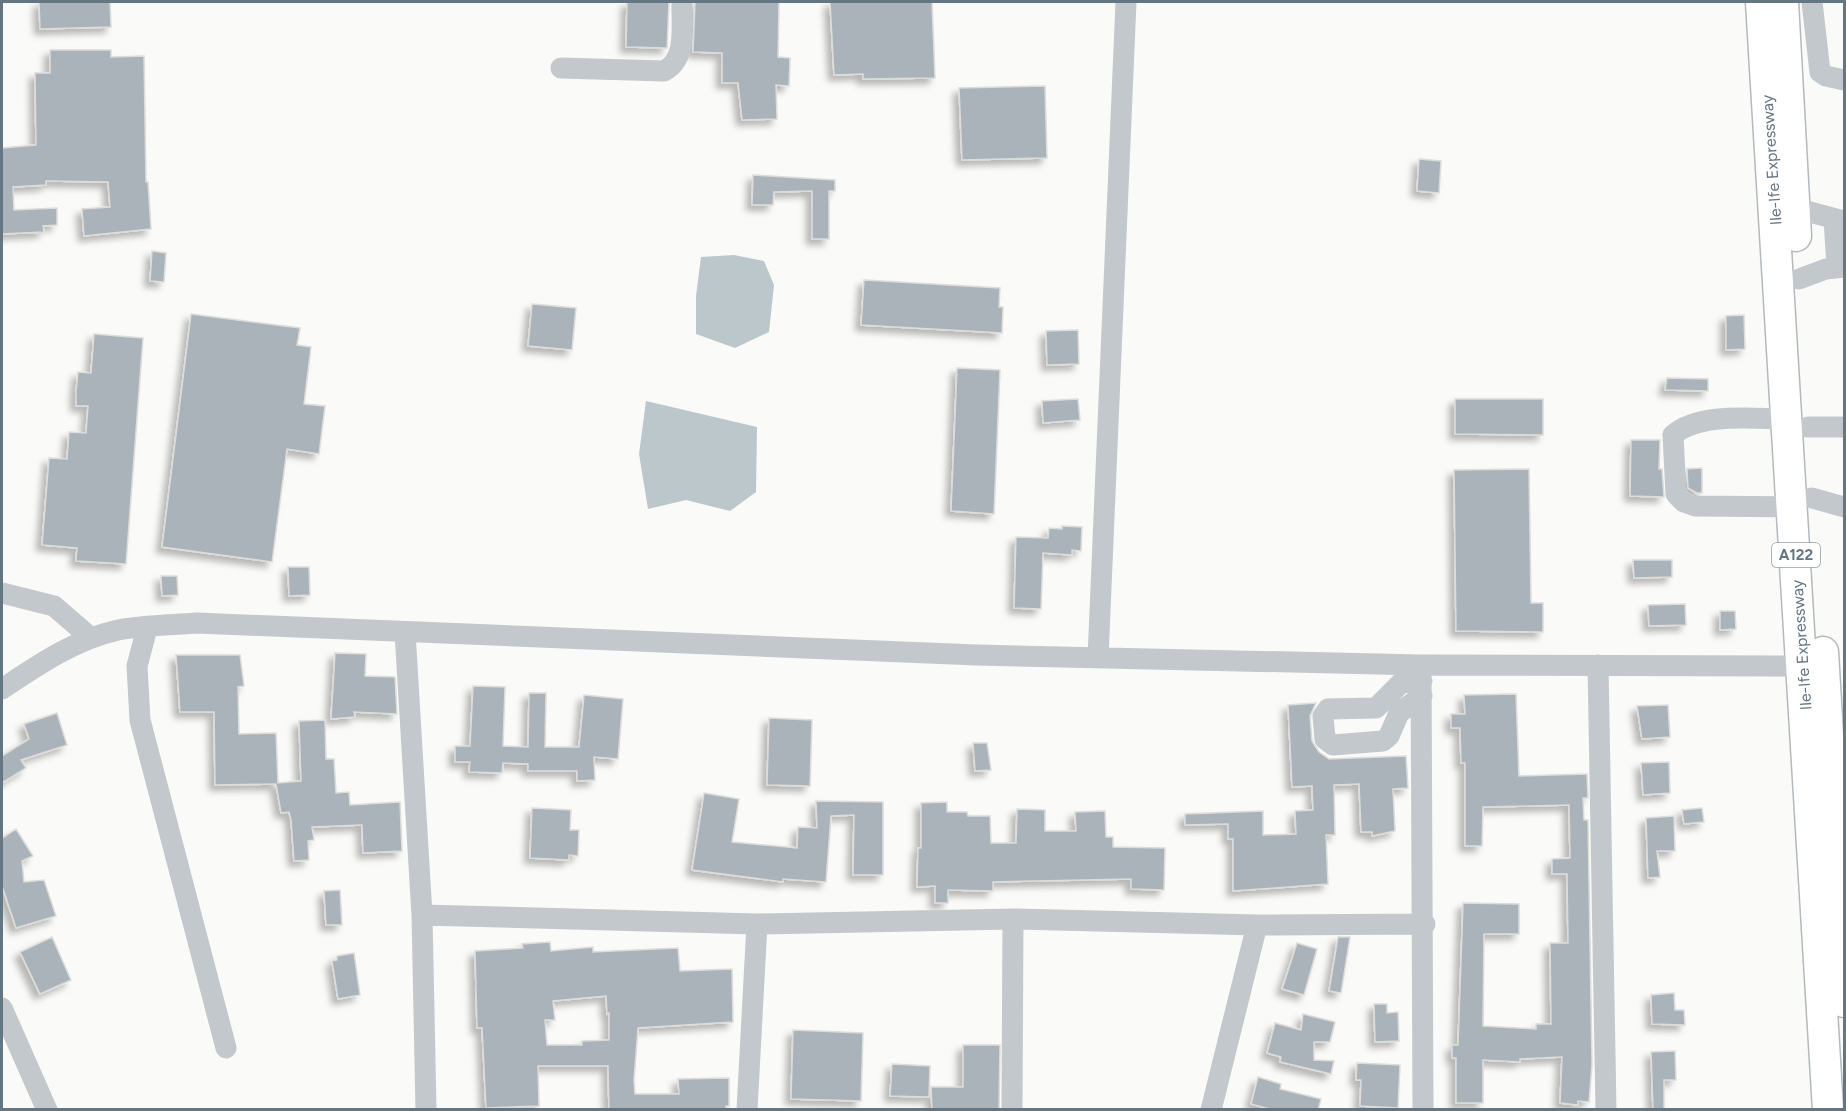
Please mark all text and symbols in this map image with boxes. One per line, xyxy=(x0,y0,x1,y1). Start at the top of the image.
street label: Ile-Ife Expressway xyxy=(1757,94,1786,226)
road number: A122 xyxy=(1772,543,1820,567)
street label: Ile-Ife Expressway xyxy=(1787,579,1816,711)

